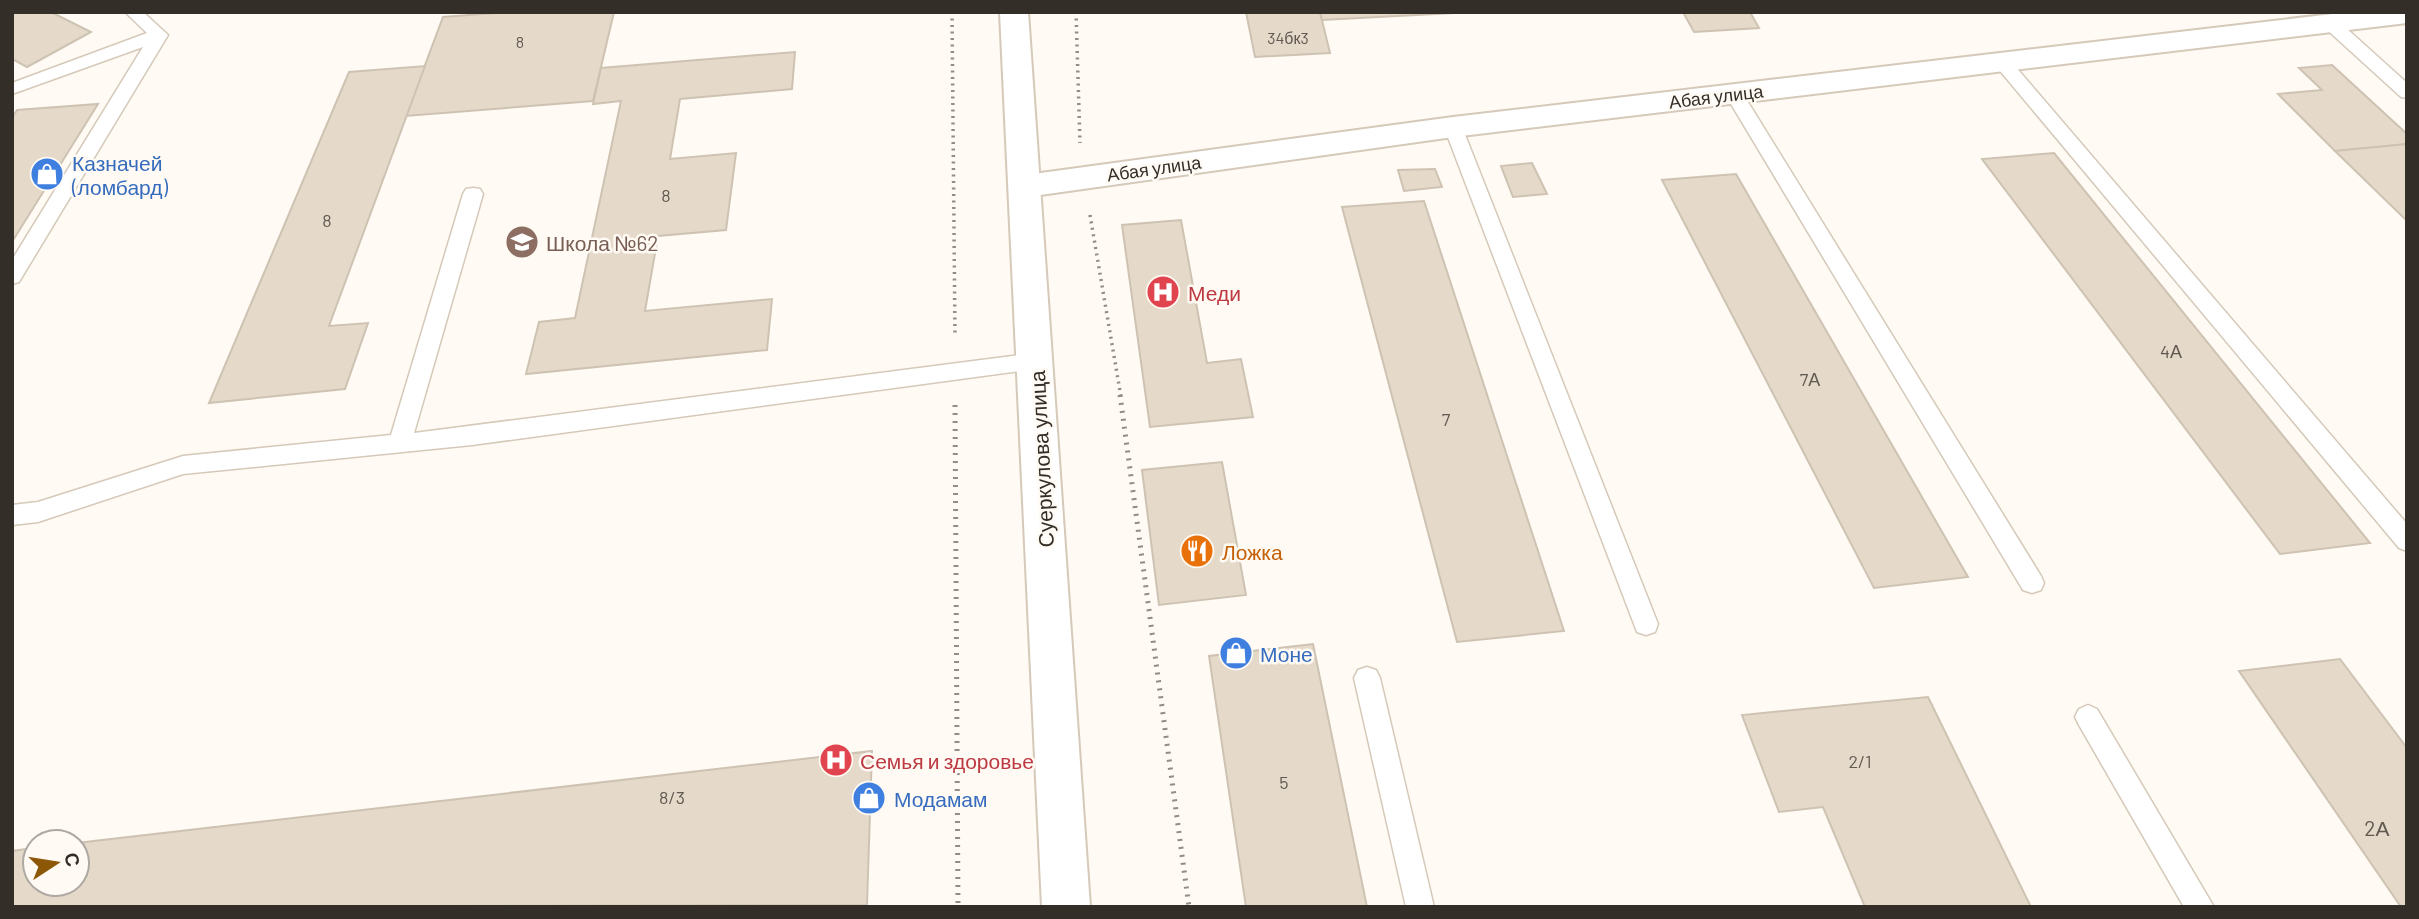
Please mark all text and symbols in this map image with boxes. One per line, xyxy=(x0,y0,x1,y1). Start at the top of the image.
house number: 34бк3 xyxy=(1267,28,1309,47)
house number: 8 xyxy=(516,32,524,51)
street label: Абая улица xyxy=(1668,79,1765,113)
place label: Казначей (ломбард) xyxy=(71,150,169,199)
street label: Абая улица xyxy=(1106,150,1203,185)
shop icon: Казначей (ломбард) xyxy=(28,155,66,193)
house number: 8 xyxy=(661,184,671,206)
house number: 8 xyxy=(322,209,332,231)
school or university icon: Школа №62 xyxy=(503,223,541,261)
place label: Школа №62 xyxy=(546,230,659,255)
hospital icon: Меди xyxy=(1144,273,1182,311)
place label: Меди xyxy=(1188,280,1241,305)
house number: 4А xyxy=(2160,340,2182,362)
house number: 7А xyxy=(1800,368,1820,390)
street label: Суеркулова улица xyxy=(1024,370,1058,548)
house number: 7 xyxy=(1442,408,1451,430)
restaurant icon: Ложка xyxy=(1178,532,1216,570)
place label: Ложка xyxy=(1222,539,1283,564)
shop icon: Моне xyxy=(1217,634,1255,672)
place label: Моне xyxy=(1260,641,1313,666)
hospital icon: Семья и здоровье xyxy=(817,741,855,779)
place label: Семья и здоровье xyxy=(860,748,1034,773)
house number: 2/1 xyxy=(1848,750,1872,772)
house number: 5 xyxy=(1279,771,1289,793)
shop icon: Модамам xyxy=(850,779,888,817)
house number: 8/3 xyxy=(659,786,685,808)
place label: Модамам xyxy=(894,786,987,811)
house number: 2А xyxy=(2364,815,2390,840)
north arrow xyxy=(21,828,91,898)
text: С xyxy=(60,850,86,869)

